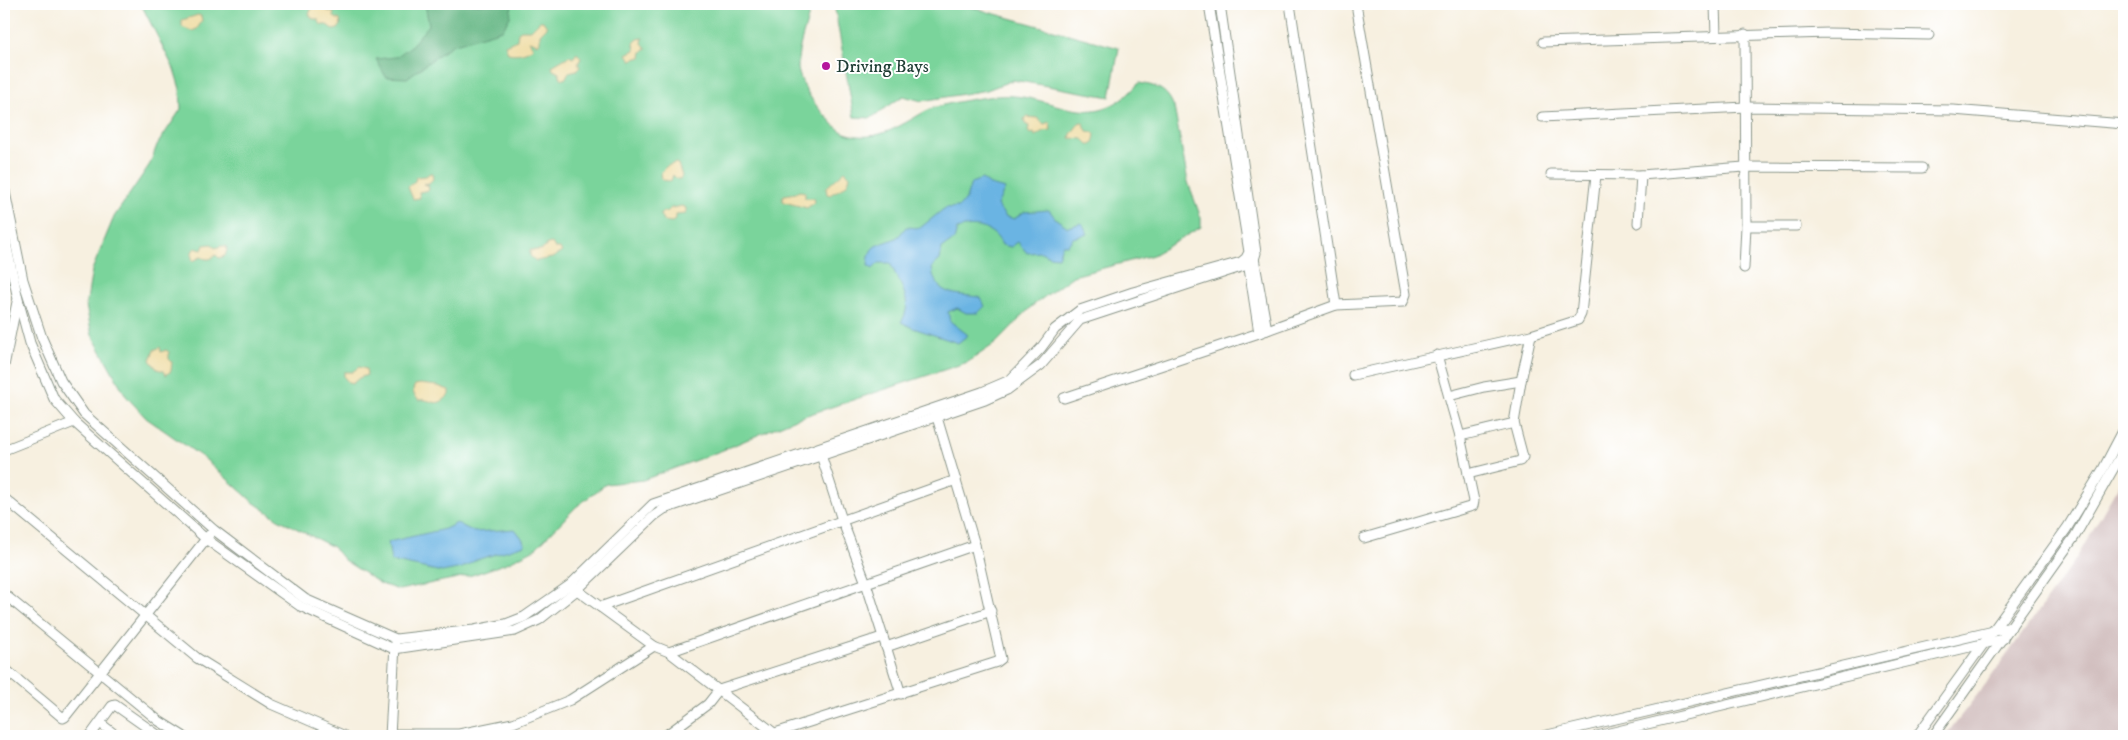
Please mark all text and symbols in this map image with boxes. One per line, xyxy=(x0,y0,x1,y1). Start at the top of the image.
place label: Driving Bays xyxy=(836,56,929,78)
marker: Driving Bays xyxy=(820,60,832,72)

